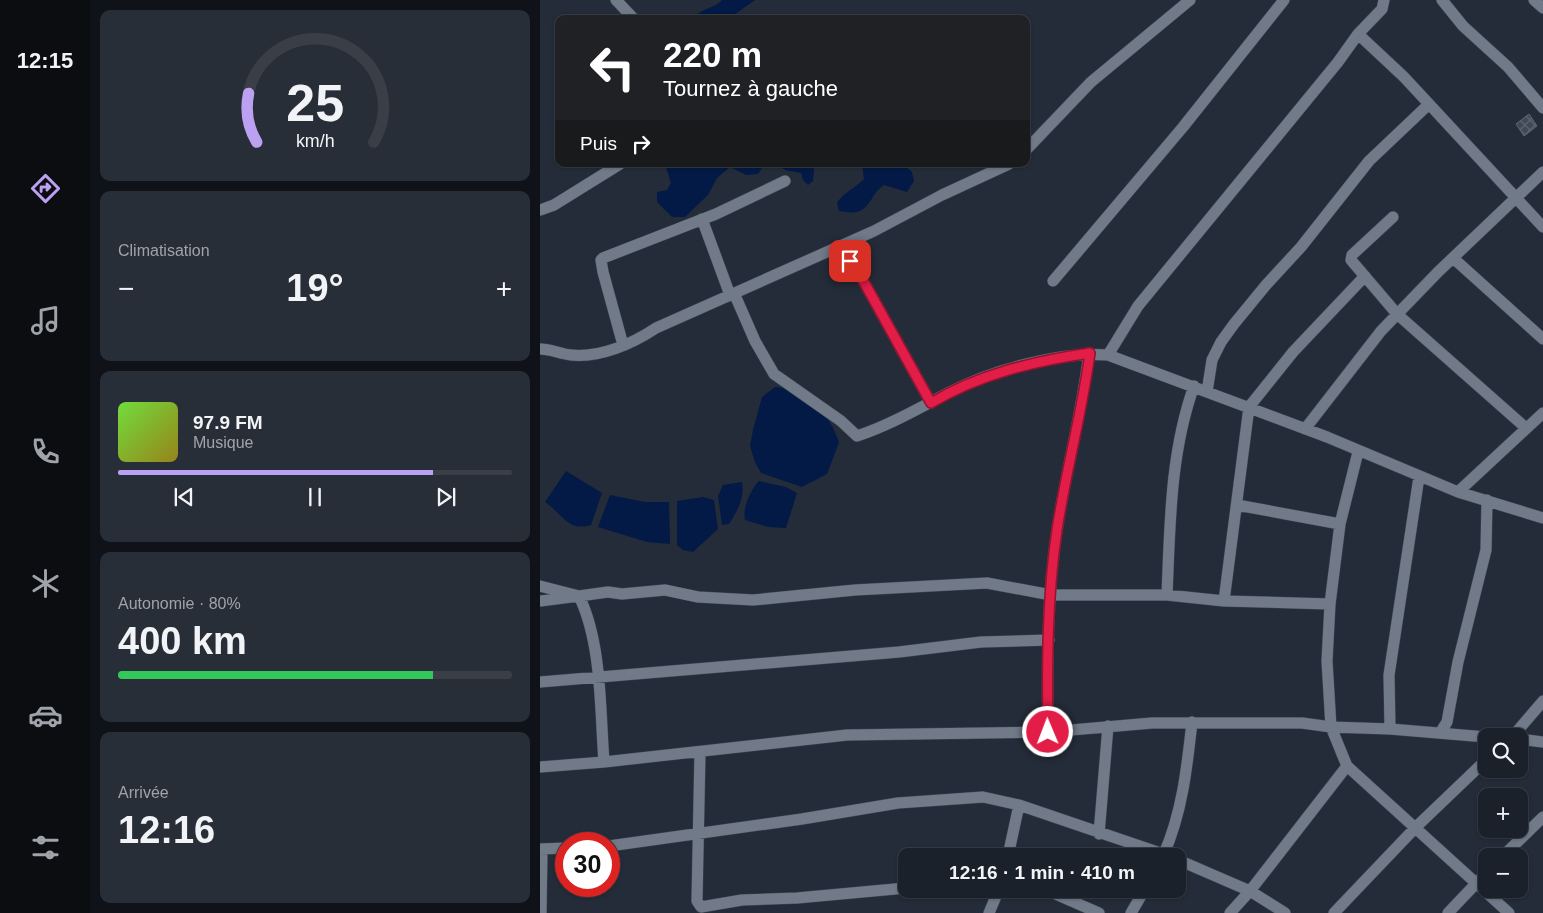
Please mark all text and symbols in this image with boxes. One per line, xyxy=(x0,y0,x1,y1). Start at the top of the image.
icon: left xyxy=(580,35,645,100)
text: 220 m xyxy=(663,35,762,74)
text: 12:15 xyxy=(17,48,73,73)
text: 25 xyxy=(286,74,344,132)
text: Tournez à gauche xyxy=(663,76,838,101)
icon: right xyxy=(627,130,655,158)
text: km/h xyxy=(296,131,334,151)
text: Puis xyxy=(580,133,617,154)
icon: directions xyxy=(28,171,63,206)
pin xyxy=(829,240,871,282)
text: Climatisation xyxy=(118,242,210,259)
icon: arrive xyxy=(836,247,864,275)
text: 19° xyxy=(286,267,344,309)
text: − xyxy=(118,273,134,304)
text: + xyxy=(496,273,512,304)
icon: music xyxy=(28,303,63,338)
text: 97.9 FM xyxy=(193,412,263,433)
icon: phone xyxy=(28,434,63,469)
text: Musique xyxy=(193,434,253,451)
icon: previous xyxy=(170,483,198,511)
icon: pause xyxy=(301,483,329,511)
icon: next xyxy=(432,483,460,511)
icon: climate xyxy=(28,566,63,601)
text: Autonomie · 80% xyxy=(118,595,241,612)
text: 400 km xyxy=(118,620,247,662)
icon: car xyxy=(28,698,63,733)
position arrow xyxy=(1021,705,1073,757)
map controls xyxy=(1478,728,1528,898)
button: search xyxy=(1478,728,1528,778)
text: Arrivée xyxy=(118,784,169,801)
button: + xyxy=(1478,788,1528,838)
text: 12:16 xyxy=(118,809,215,851)
icon: filters xyxy=(28,830,63,865)
speed limit sign: 30 xyxy=(555,832,620,897)
button: − xyxy=(1478,848,1528,898)
text: 12:16 · 1 min · 410 m xyxy=(949,862,1135,883)

